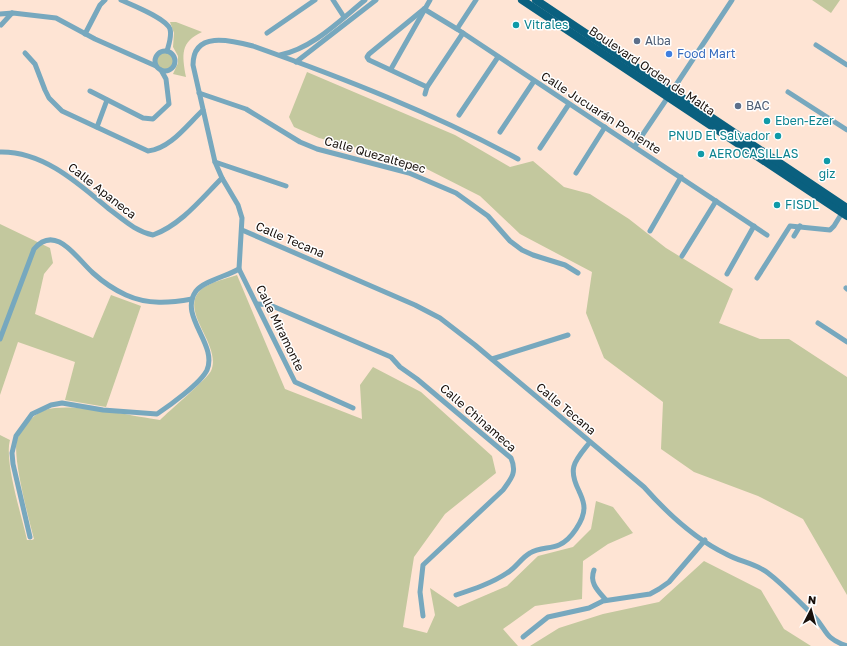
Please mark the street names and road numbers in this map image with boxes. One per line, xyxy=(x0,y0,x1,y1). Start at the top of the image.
street label: Boulevard Orden de Malta xyxy=(586,23,718,118)
street label: Calle Jucuarán Poniente xyxy=(538,68,664,157)
street label: Calle Quezaltepec xyxy=(323,133,428,176)
street label: Calle Apaneca xyxy=(65,159,139,222)
street label: Calle Tecana xyxy=(254,218,327,261)
street label: Calle Miramonte xyxy=(253,282,308,373)
street label: Calle Tecana xyxy=(533,379,599,438)
street label: Calle Chinameca xyxy=(437,380,520,455)

